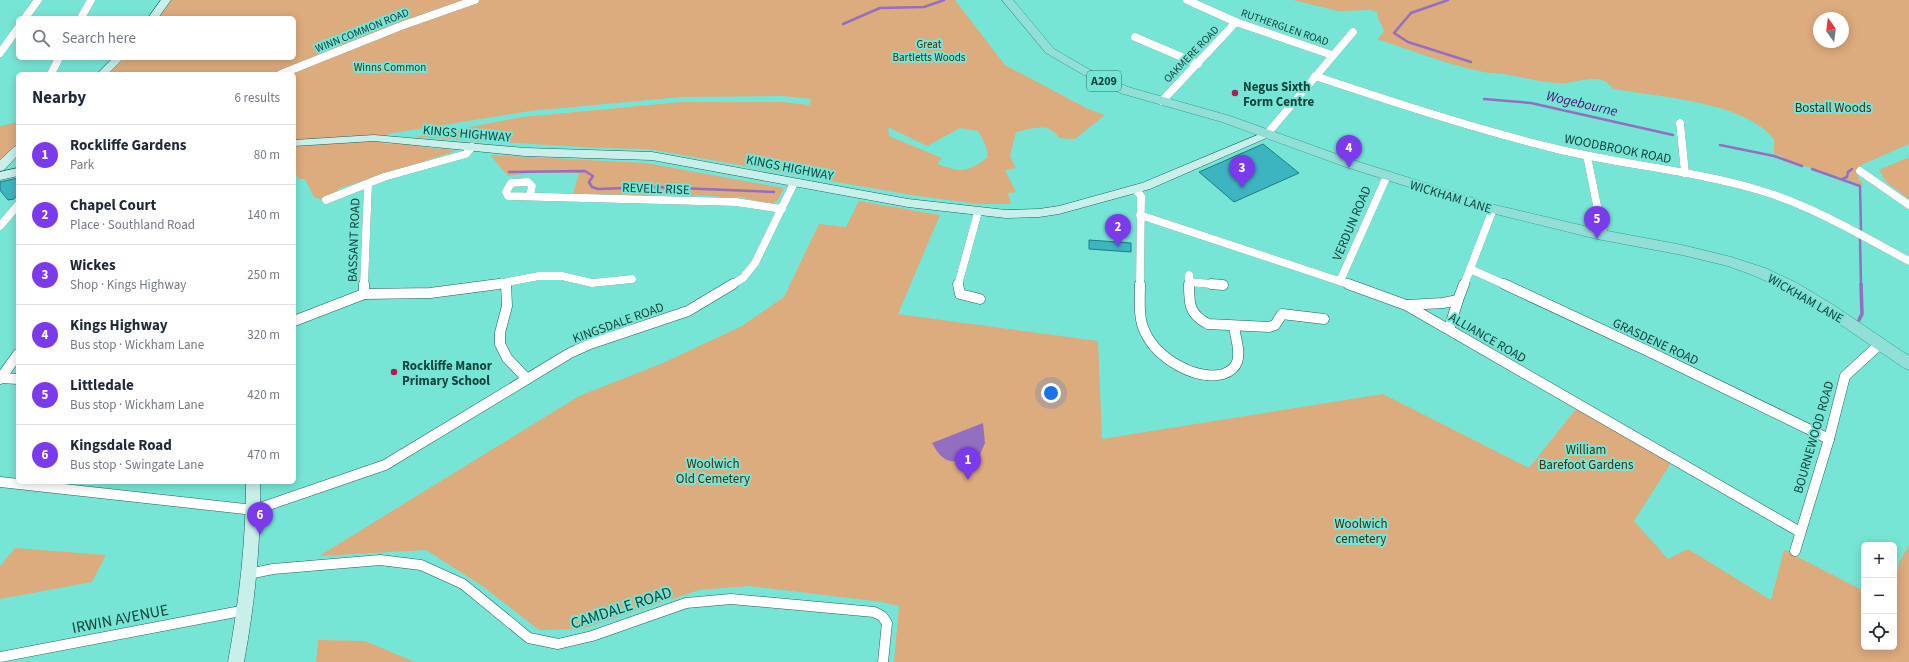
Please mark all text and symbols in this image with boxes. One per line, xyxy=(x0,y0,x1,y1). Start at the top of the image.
street label: WINN COMMON ROAD xyxy=(313,5,412,56)
street label: RUTHERGLEN ROAD xyxy=(1239,5,1331,50)
north arrow xyxy=(1813,12,1849,48)
search box xyxy=(16,16,296,60)
street label: OAKMERE ROAD xyxy=(1160,22,1223,86)
icon: search xyxy=(30,27,52,49)
text: Search here xyxy=(62,28,136,49)
park label: Great Bartletts Woods xyxy=(893,37,966,65)
park label: Winns Common xyxy=(354,60,426,75)
road number: A209 xyxy=(1087,71,1121,91)
place label: Negus Sixth Form Centre xyxy=(1243,78,1314,111)
text: Nearby xyxy=(32,86,86,110)
water label: Wogebourne xyxy=(1544,86,1620,122)
marker: Negus Sixth Form Centre xyxy=(1230,88,1240,98)
text: 6 results xyxy=(235,89,280,107)
park label: Bostall Woods xyxy=(1795,99,1872,117)
street label: KINGS HIGHWAY xyxy=(422,121,513,147)
street label: WOODBROOK ROAD xyxy=(1563,130,1673,168)
text: Rockliffe Gardens xyxy=(70,135,186,156)
pin: 4 xyxy=(1336,135,1362,168)
text: 1 xyxy=(42,146,48,164)
text: 80 m xyxy=(254,146,280,164)
street label: KINGS HIGHWAY xyxy=(745,151,836,185)
pin: 3 xyxy=(1229,155,1255,188)
text: Park xyxy=(70,156,94,174)
street label: WICKHAM LANE xyxy=(1408,176,1494,218)
street label: REVELL RISE xyxy=(622,179,690,199)
street label: VERDUN ROAD xyxy=(1328,183,1376,263)
text: Chapel Court xyxy=(70,195,156,216)
street label: BASSANT ROAD xyxy=(344,198,364,283)
text: 2 xyxy=(42,206,48,224)
text: 140 m xyxy=(247,206,280,224)
pin: 5 xyxy=(1584,206,1610,239)
pin: 2 xyxy=(1105,214,1131,247)
text: Place · Southland Road xyxy=(70,216,195,234)
text: Wickes xyxy=(70,255,116,276)
text: 3 xyxy=(42,266,48,284)
text: 250 m xyxy=(247,266,280,284)
street label: WICKHAM LANE xyxy=(1764,270,1847,328)
text: Shop · Kings Highway xyxy=(70,276,186,294)
street label: KINGSDALE ROAD xyxy=(570,298,667,348)
street label: ALLIANCE ROAD xyxy=(1446,308,1529,367)
street label: GRASDENE ROAD xyxy=(1610,314,1702,370)
text: Kings Highway xyxy=(70,315,168,336)
text: 4 xyxy=(42,326,48,344)
text: 320 m xyxy=(247,326,280,344)
text: Bus stop · Wickham Lane xyxy=(70,336,204,354)
place label: Rockliffe Manor Primary School xyxy=(402,357,493,390)
marker: Rockliffe Manor Primary School xyxy=(389,367,399,377)
text: Littledale xyxy=(70,375,134,396)
street label: BOURNEWOOD ROAD xyxy=(1789,379,1839,496)
your location xyxy=(1041,383,1061,403)
text: 5 xyxy=(42,386,48,404)
text: 420 m xyxy=(247,386,280,404)
text: Bus stop · Wickham Lane xyxy=(70,396,204,414)
text: Kingsdale Road xyxy=(70,435,172,456)
park label: William Barefoot Gardens xyxy=(1539,441,1634,474)
text: 6 xyxy=(42,446,48,464)
text: 470 m xyxy=(247,446,280,464)
pin: 1 xyxy=(955,447,981,480)
park label: Woolwich Old Cemetery xyxy=(676,455,750,488)
text: Bus stop · Swingate Lane xyxy=(70,456,204,474)
pin: 6 xyxy=(247,502,273,535)
park label: Woolwich cemetery xyxy=(1334,515,1388,548)
map controls xyxy=(1861,542,1897,650)
button: + xyxy=(1861,542,1897,578)
button: − xyxy=(1861,578,1897,614)
street label: CAMDALE ROAD xyxy=(568,581,675,635)
street label: IRWIN AVENUE xyxy=(70,599,170,639)
button: locate xyxy=(1861,614,1897,650)

